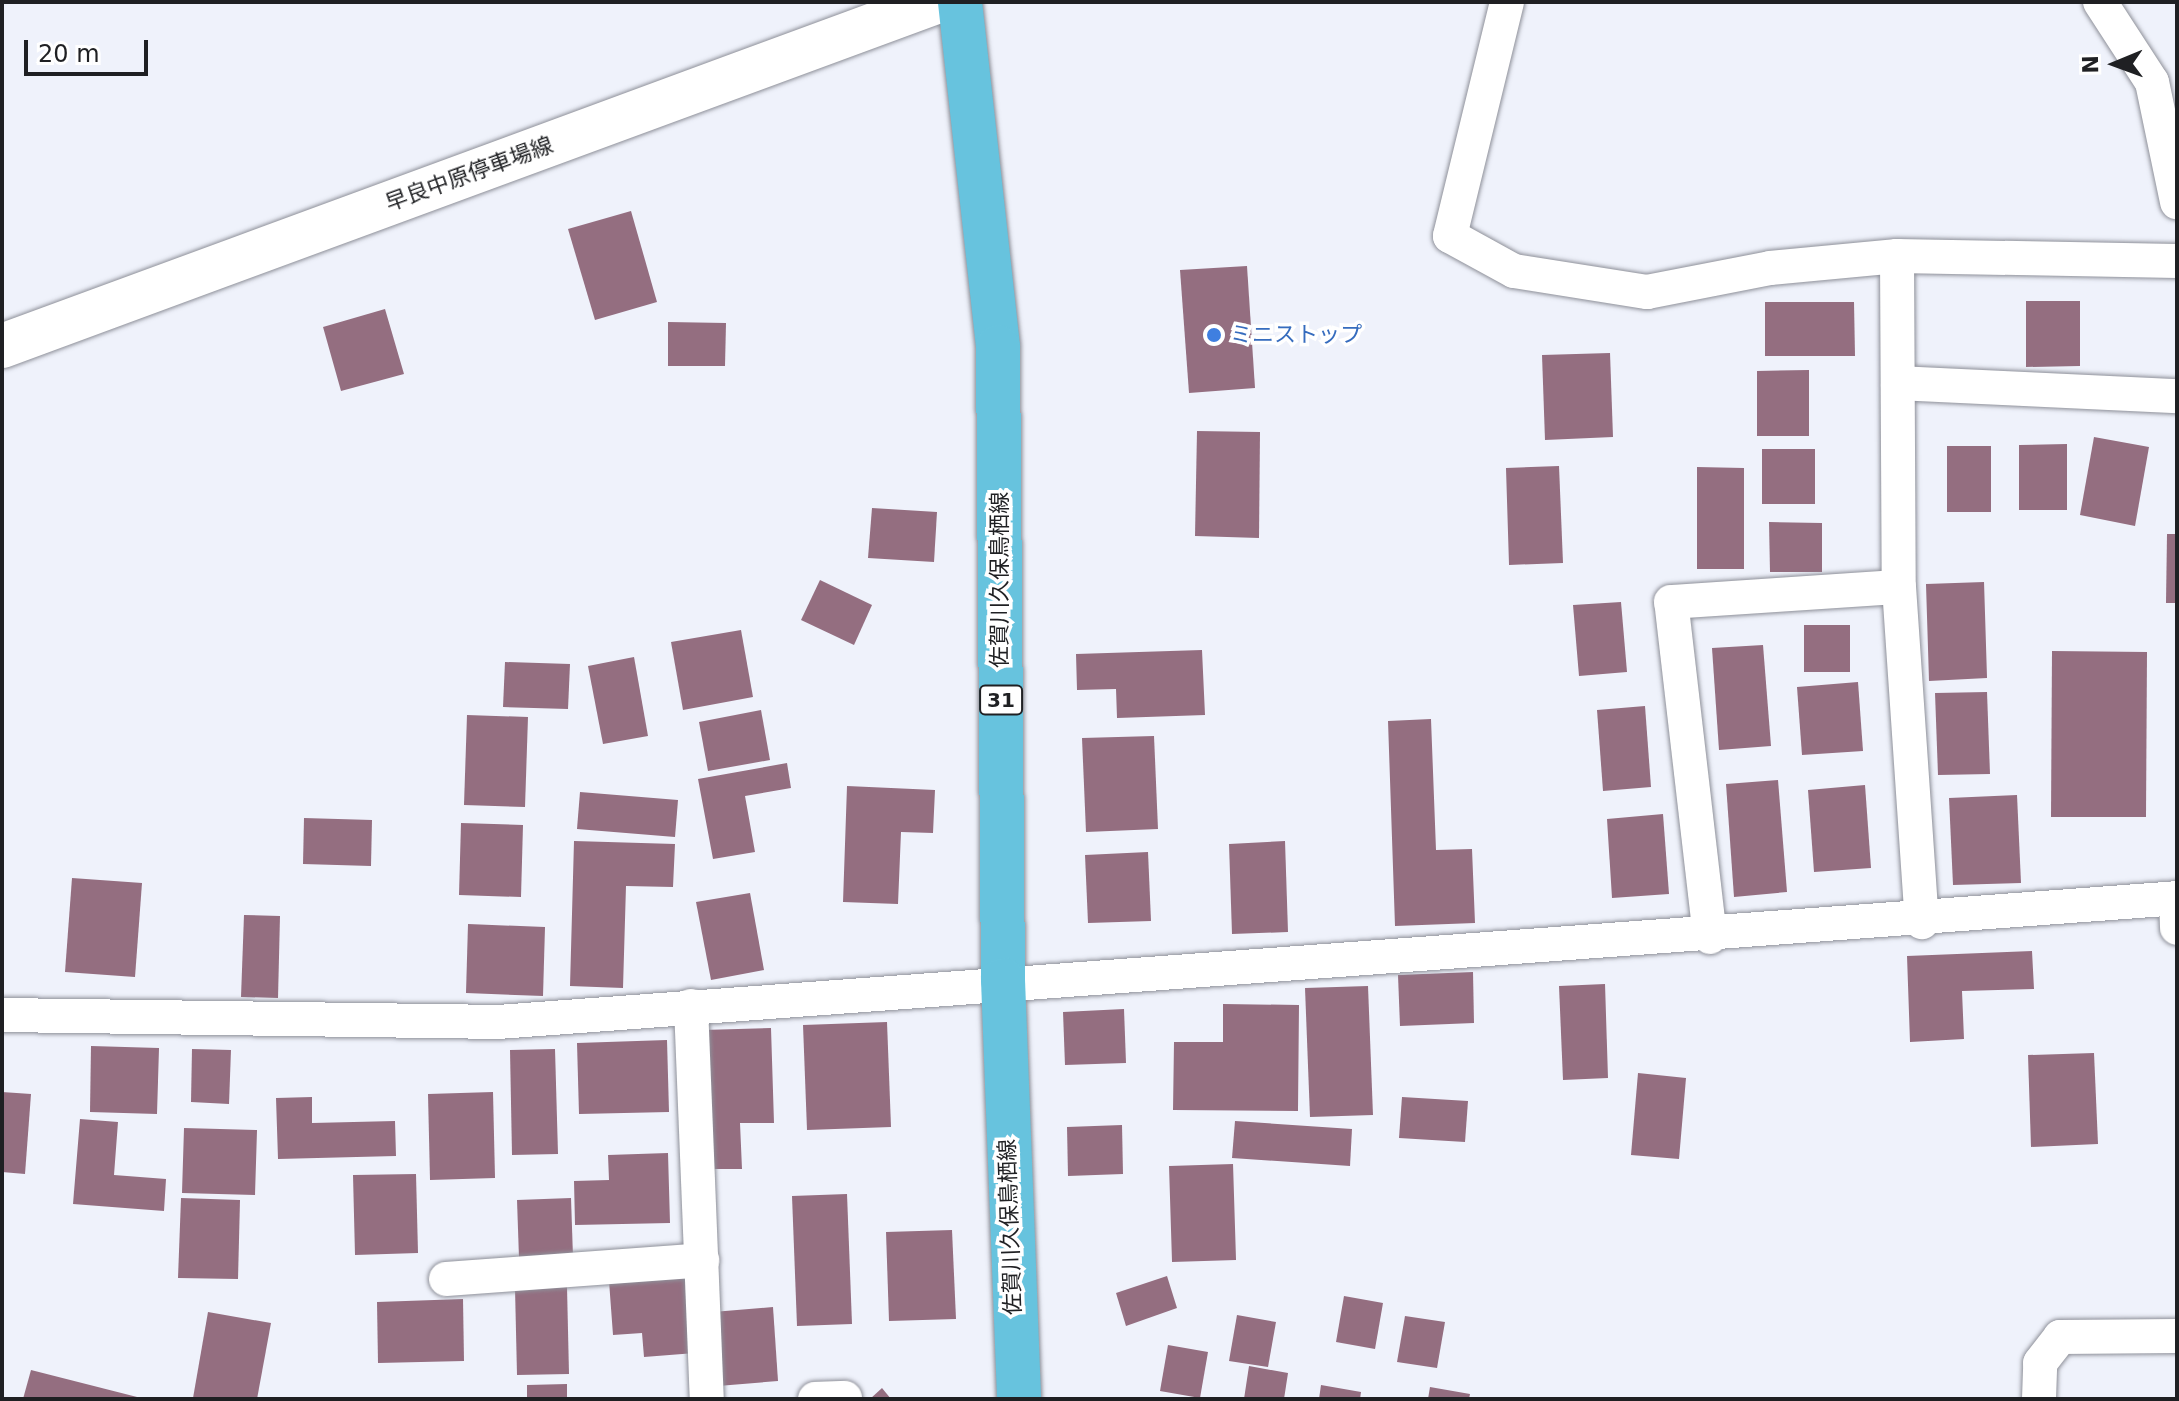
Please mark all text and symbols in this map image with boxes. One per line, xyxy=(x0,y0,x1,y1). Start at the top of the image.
scale bar xyxy=(28,24,152,74)
north arrow xyxy=(2075,24,2155,104)
text: 20 m xyxy=(38,40,100,68)
text: N xyxy=(2078,55,2103,74)
street label: 早良中原停車場線 xyxy=(382,131,556,217)
place label: ミニストップ xyxy=(1230,322,1362,348)
marker: ミニストップ xyxy=(1205,326,1223,344)
street label: 佐賀川久保鳥栖線 xyxy=(987,492,1013,668)
road number: 31 xyxy=(979,684,1023,716)
street label: 佐賀川久保鳥栖線 xyxy=(994,1139,1026,1315)

